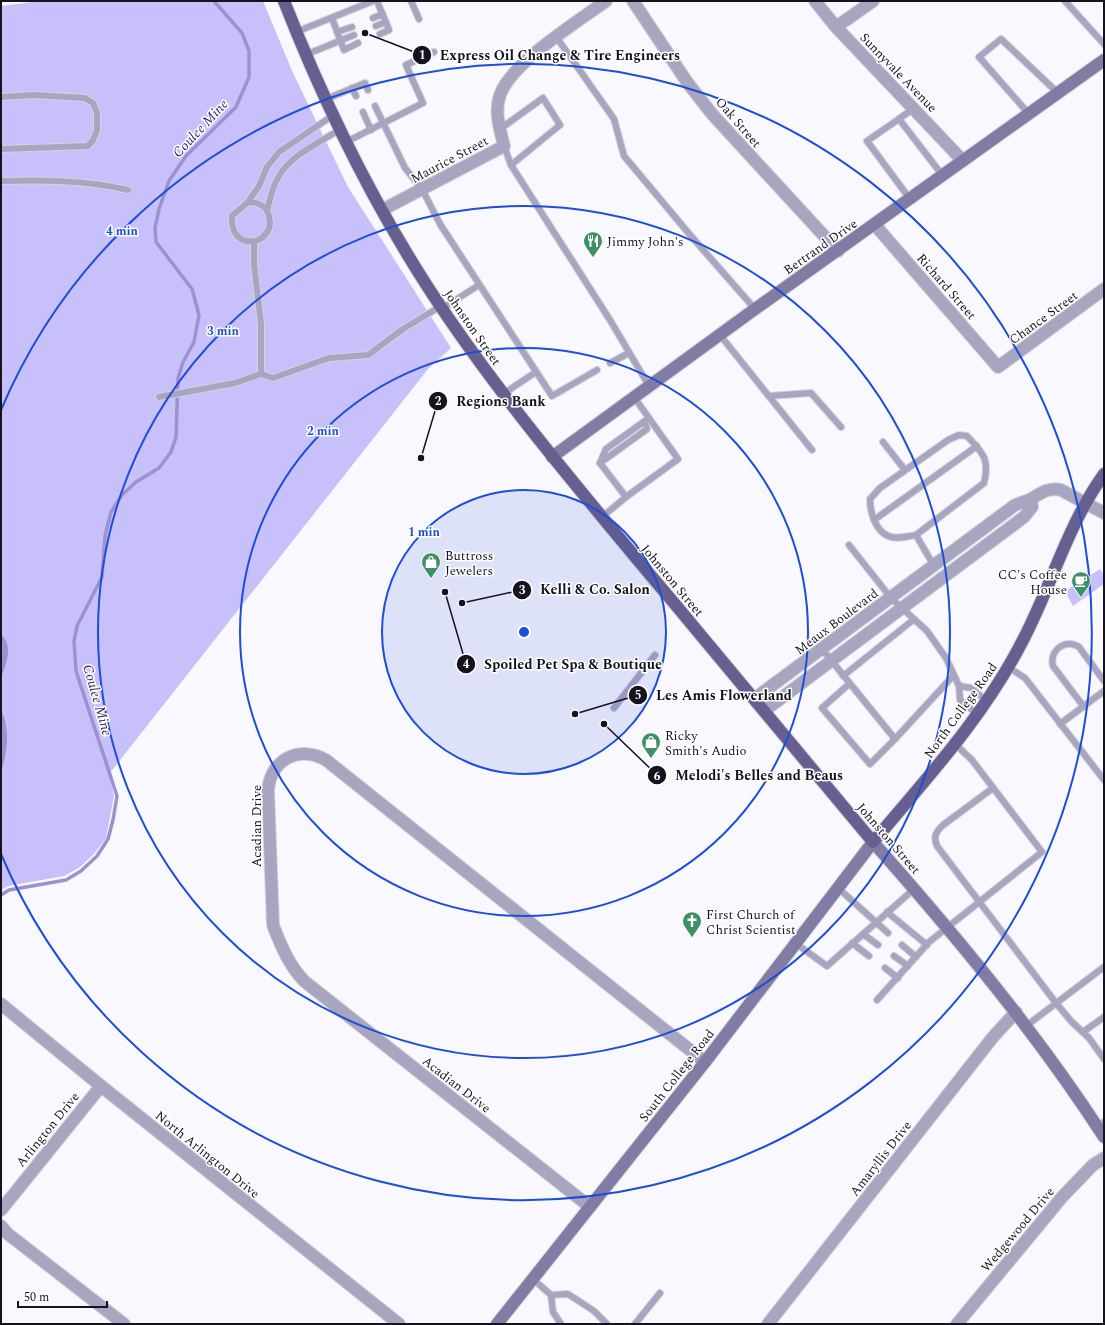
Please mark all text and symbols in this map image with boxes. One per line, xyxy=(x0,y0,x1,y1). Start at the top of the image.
street label: Sunnyvale Avenue xyxy=(855,28,942,117)
callout: Express Oil Change & Tire Engineers xyxy=(412,42,689,68)
text: Express Oil Change & Tire Engineers xyxy=(440,45,680,66)
text: 1 xyxy=(419,46,425,65)
street label: Oak Street xyxy=(711,93,766,153)
water label: Coulee Mine xyxy=(168,94,233,162)
street label: Maurice Street xyxy=(407,131,492,189)
street label: Bertrand Drive xyxy=(779,214,862,280)
text: 4 min xyxy=(106,222,139,241)
restaurant icon: Jimmy John's xyxy=(582,230,604,258)
place label: Jimmy John's xyxy=(607,232,684,252)
street label: Richard Street xyxy=(912,249,981,325)
street label: Johnston Street xyxy=(438,285,506,370)
street label: Chance Street xyxy=(1005,286,1082,350)
text: 3 min xyxy=(207,322,240,341)
callout: Regions Bank xyxy=(428,388,554,414)
text: Regions Bank xyxy=(456,391,546,412)
text: 2 xyxy=(435,392,442,411)
text: 2 min xyxy=(307,422,340,441)
text: 1 min xyxy=(408,523,441,542)
street label: Johnston Street xyxy=(636,540,709,621)
place label: Buttross Jewelers xyxy=(445,546,493,581)
shop icon: Buttross Jewelers xyxy=(420,551,442,579)
place label: CC's Coffee House xyxy=(998,565,1067,600)
cafe icon: CC's Coffee House xyxy=(1070,570,1092,598)
callout: Kelli & Co. Salon xyxy=(512,577,658,603)
text: Kelli & Co. Salon xyxy=(540,579,650,600)
text: 3 xyxy=(519,581,526,600)
street label: Meaux Boulevard xyxy=(791,584,883,660)
centre of rings xyxy=(517,625,531,639)
callout: Spoiled Pet Spa & Boutique xyxy=(456,651,670,677)
text: Spoiled Pet Spa & Boutique xyxy=(484,654,662,675)
text: 4 xyxy=(463,655,470,674)
street label: North College Road xyxy=(919,659,1002,763)
water label: Coulee Mine xyxy=(77,662,118,738)
callout: Les Amis Flowerland xyxy=(628,682,800,708)
text: Les Amis Flowerland xyxy=(656,685,792,706)
text: 5 xyxy=(635,686,641,705)
place label: Ricky Smith's Audio xyxy=(665,726,747,761)
shop icon: Ricky Smith's Audio xyxy=(640,731,662,759)
callout: Melodi's Belles and Beaus xyxy=(647,762,851,788)
text: Melodi's Belles and Beaus xyxy=(675,765,843,786)
text: 6 xyxy=(654,767,661,786)
street label: Acadian Drive xyxy=(247,785,267,867)
street label: Johnston Street xyxy=(852,799,925,879)
place label: First Church of Christ Scientist xyxy=(706,905,796,940)
church icon: First Church of Christ Scientist xyxy=(681,910,703,938)
street label: South College Road xyxy=(634,1025,719,1126)
street label: Acadian Drive xyxy=(418,1052,495,1118)
street label: Arlington Drive xyxy=(11,1088,84,1172)
street label: North Arlington Drive xyxy=(151,1106,264,1203)
street label: Amaryllis Drive xyxy=(845,1117,917,1201)
street label: Wedgewood Drive xyxy=(976,1183,1059,1277)
scale bar xyxy=(18,1283,107,1309)
text: 50 m xyxy=(24,1288,49,1307)

